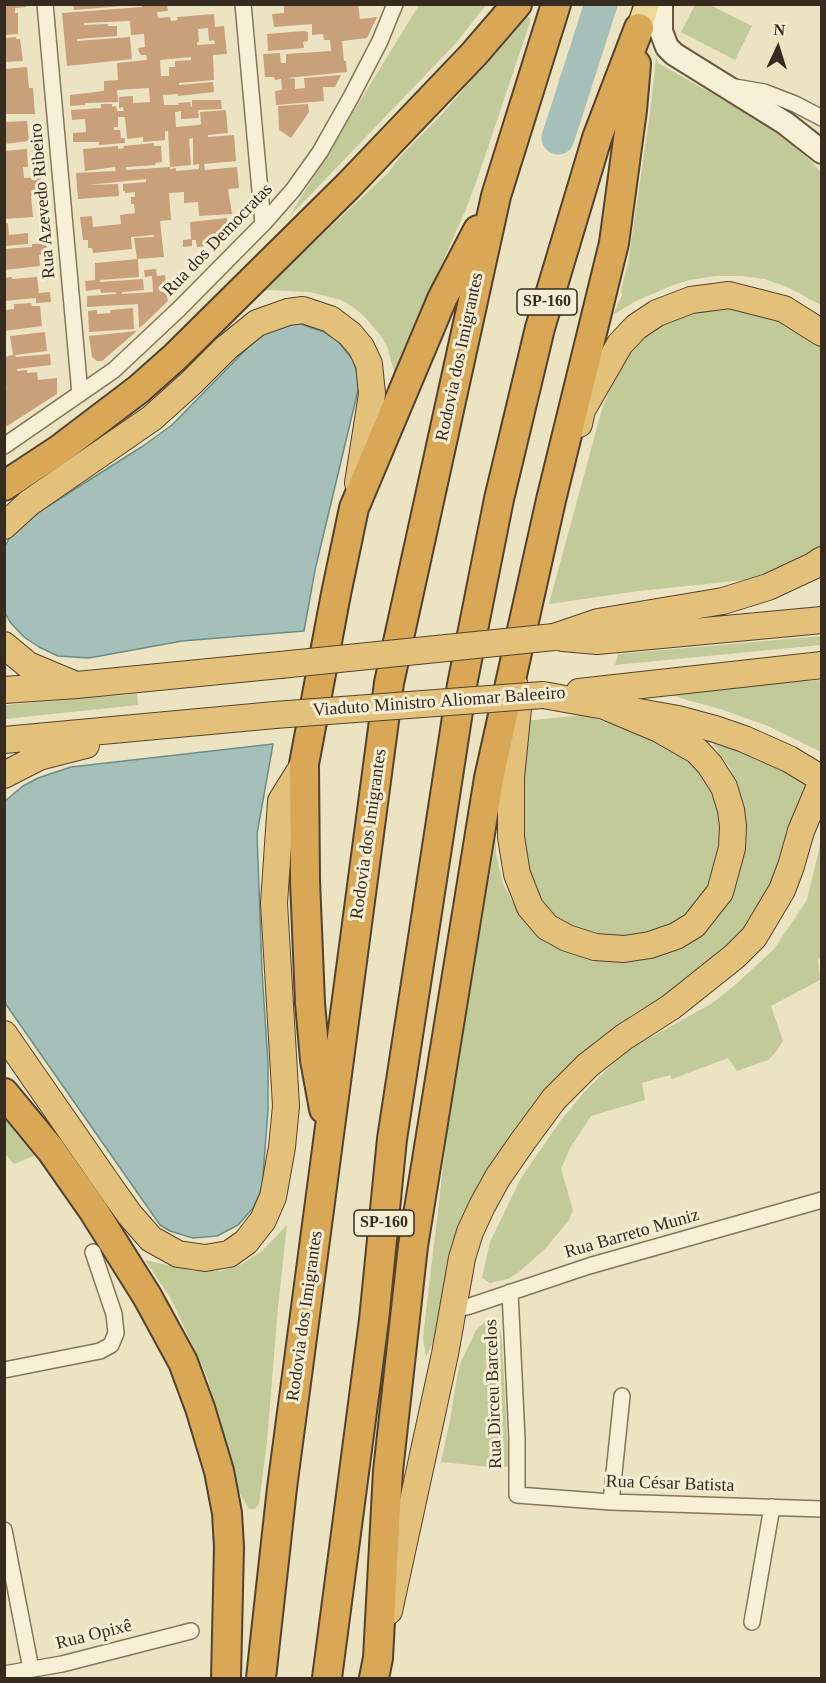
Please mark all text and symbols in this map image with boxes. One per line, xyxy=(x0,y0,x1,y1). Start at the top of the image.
north arrow xyxy=(748,18,808,78)
text: N xyxy=(773,21,786,38)
street label: Rua Azevedo Ribeiro xyxy=(25,122,61,280)
street label: Rua dos Democratas xyxy=(158,179,278,301)
street label: Rodovia dos Imigrantes xyxy=(432,271,488,443)
road number: SP-160 xyxy=(517,289,577,315)
street label: Viaduto Ministro Aliomar Baleeiro xyxy=(312,682,566,722)
street label: Rodovia dos Imigrantes xyxy=(346,747,392,921)
street label: Rua Barreto Muniz xyxy=(562,1204,702,1264)
road number: SP-160 xyxy=(354,1210,414,1236)
street label: Rodovia dos Imigrantes xyxy=(282,1229,328,1403)
street label: Rua Dirceu Barcelos xyxy=(481,1319,507,1469)
street label: Rua César Batista xyxy=(605,1471,735,1497)
street label: Rua Opixê xyxy=(54,1615,134,1655)

